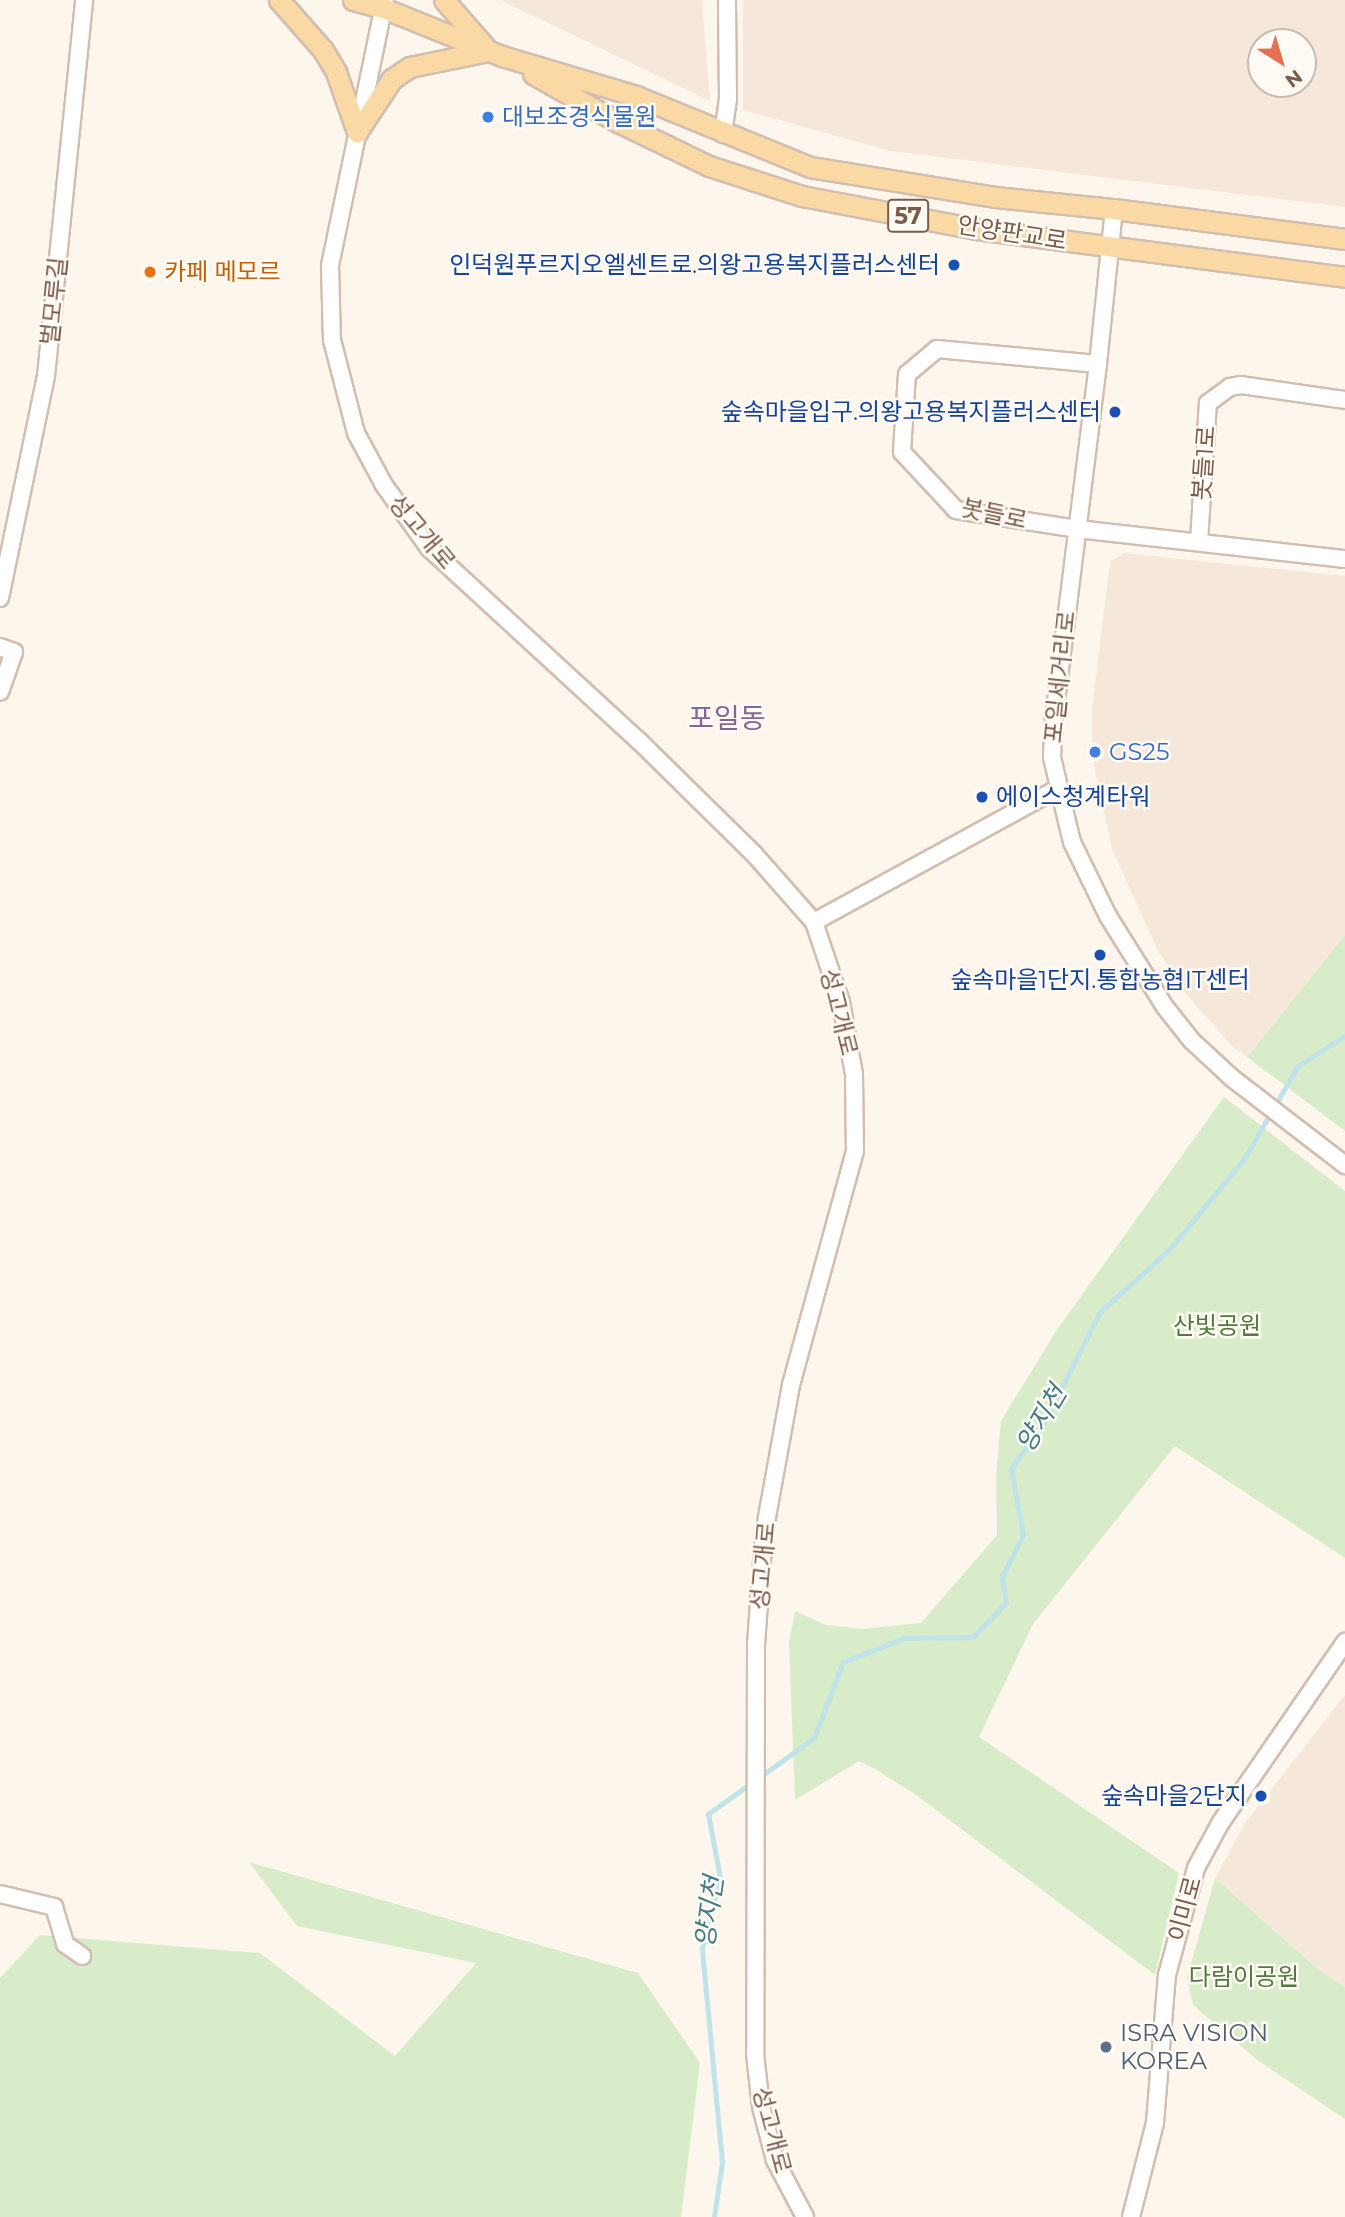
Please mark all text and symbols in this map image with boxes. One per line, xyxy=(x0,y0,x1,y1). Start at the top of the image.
north arrow xyxy=(1247,28,1317,98)
text: N xyxy=(1281,65,1307,92)
place label: 대보조경식물원 xyxy=(502,103,657,131)
marker: 대보조경식물원 xyxy=(480,109,496,125)
road number: 57 xyxy=(887,196,929,236)
street label: 안양판교로 xyxy=(955,210,1069,256)
place label: 인덕원푸르지오엘센트로.의왕고용복지플러스센터 xyxy=(449,251,940,279)
street label: 벌모루길 xyxy=(35,256,73,346)
marker: 인덕원푸르지오엘센트로.의왕고용복지플러스센터 xyxy=(946,257,962,273)
place label: 카페 메모르 xyxy=(164,258,281,286)
marker: 카페 메모르 xyxy=(142,264,158,280)
place label: 숲속마을입구.의왕고용복지플러스센터 xyxy=(721,398,1101,426)
marker: 숲속마을입구.의왕고용복지플러스센터 xyxy=(1107,404,1123,420)
street label: 봇들1로 xyxy=(1187,425,1221,501)
street label: 성고개로 xyxy=(383,489,461,575)
street label: 봇들로 xyxy=(959,493,1029,535)
street label: 포일세거리로 xyxy=(1039,610,1081,744)
district label: 포일동 xyxy=(688,701,766,735)
place label: GS25 xyxy=(1109,738,1170,766)
marker: GS25 xyxy=(1087,744,1103,760)
place label: 에이스청계타워 xyxy=(996,783,1151,811)
marker: 에이스청계타워 xyxy=(974,789,990,805)
marker: 숲속마을1단지.통합농협IT센터 xyxy=(1092,947,1108,963)
street label: 성고개로 xyxy=(814,966,864,1058)
place label: 숲속마을1단지.통합농협IT센터 xyxy=(950,966,1250,994)
park label: 산빛공원 xyxy=(1173,1312,1261,1340)
water label: 양지천 xyxy=(1010,1380,1074,1458)
street label: 성고개로 xyxy=(745,1521,781,1611)
place label: 숲속마을2단지 xyxy=(1101,1782,1247,1810)
marker: 숲속마을2단지 xyxy=(1253,1788,1269,1804)
street label: 이미로 xyxy=(1163,1873,1207,1945)
water label: 양지천 xyxy=(690,1874,730,1950)
park label: 다람이공원 xyxy=(1189,1963,1299,1991)
place label: ISRA VISION KOREA xyxy=(1120,2019,1268,2075)
marker: ISRA VISION KOREA xyxy=(1098,2039,1114,2055)
street label: 성고개로 xyxy=(747,2084,797,2176)

